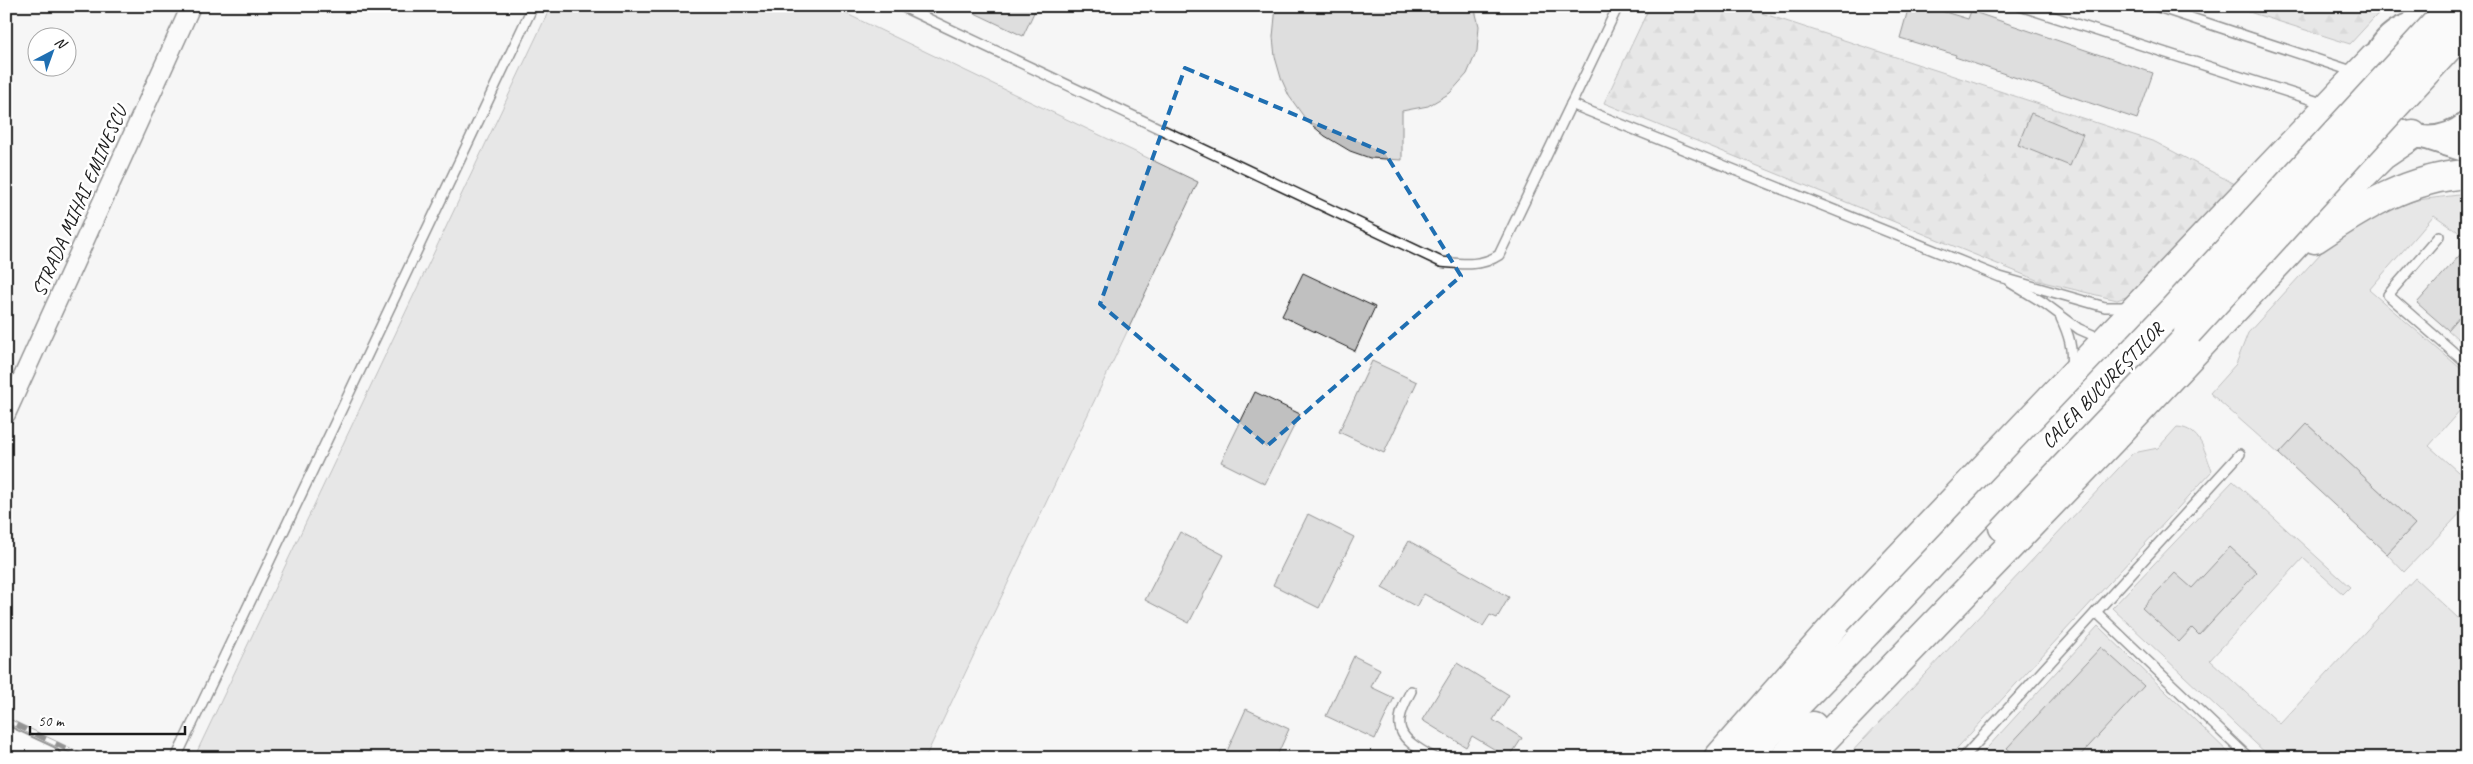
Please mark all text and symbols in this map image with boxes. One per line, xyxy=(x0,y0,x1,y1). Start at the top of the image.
north arrow xyxy=(28,28,78,78)
text: N xyxy=(51,33,71,53)
street label: STRADA MIHAI EMINESCU xyxy=(26,99,134,300)
street label: CALEA BUCUREȘTILOR xyxy=(2036,316,2170,454)
scale bar xyxy=(30,704,185,736)
text: 50 m xyxy=(38,712,65,731)

